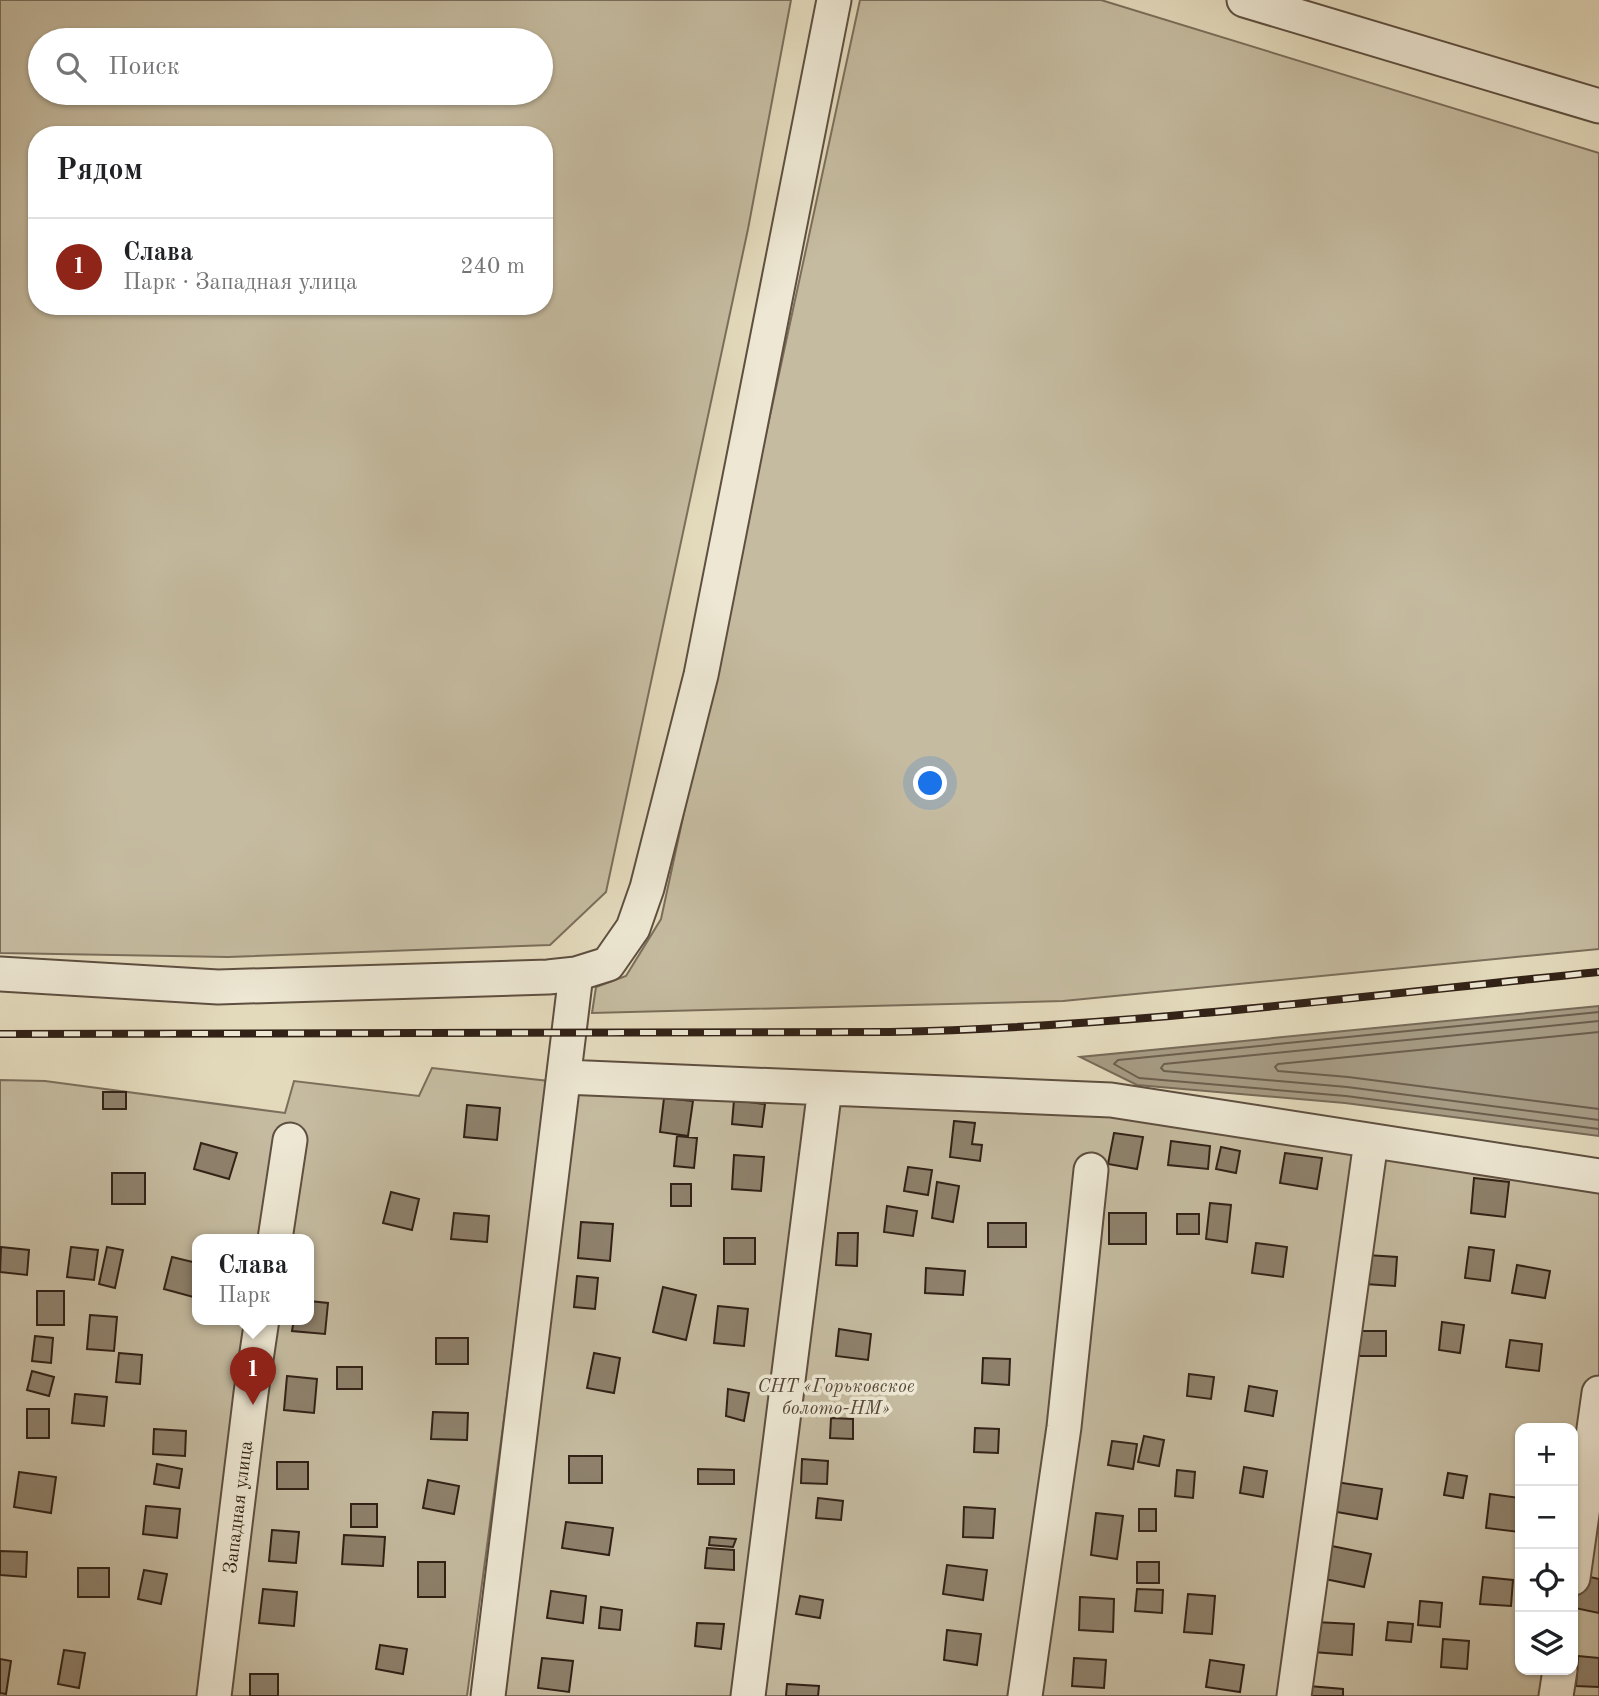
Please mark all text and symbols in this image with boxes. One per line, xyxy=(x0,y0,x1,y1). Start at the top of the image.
search box xyxy=(28,28,553,105)
icon: search xyxy=(52,48,90,86)
text: Поиск xyxy=(108,54,180,80)
text: Рядом xyxy=(56,156,143,186)
text: Слава xyxy=(123,240,193,266)
text: 1 xyxy=(72,255,86,278)
text: 240 m xyxy=(460,255,525,278)
text: Парк · Западная улица xyxy=(123,271,357,294)
your location xyxy=(913,766,947,800)
popup xyxy=(192,1234,314,1325)
text: Слава xyxy=(218,1253,288,1279)
text: Парк xyxy=(218,1284,271,1307)
pin: 1 xyxy=(230,1347,276,1405)
park label: СНТ «Горьковское болото-НМ» xyxy=(757,1378,915,1419)
map controls xyxy=(1515,1423,1578,1675)
button: + xyxy=(1515,1423,1578,1486)
street label: Западная улица xyxy=(222,1439,257,1575)
button: − xyxy=(1515,1486,1578,1549)
button: locate xyxy=(1515,1549,1578,1612)
button: layers xyxy=(1515,1612,1578,1675)

